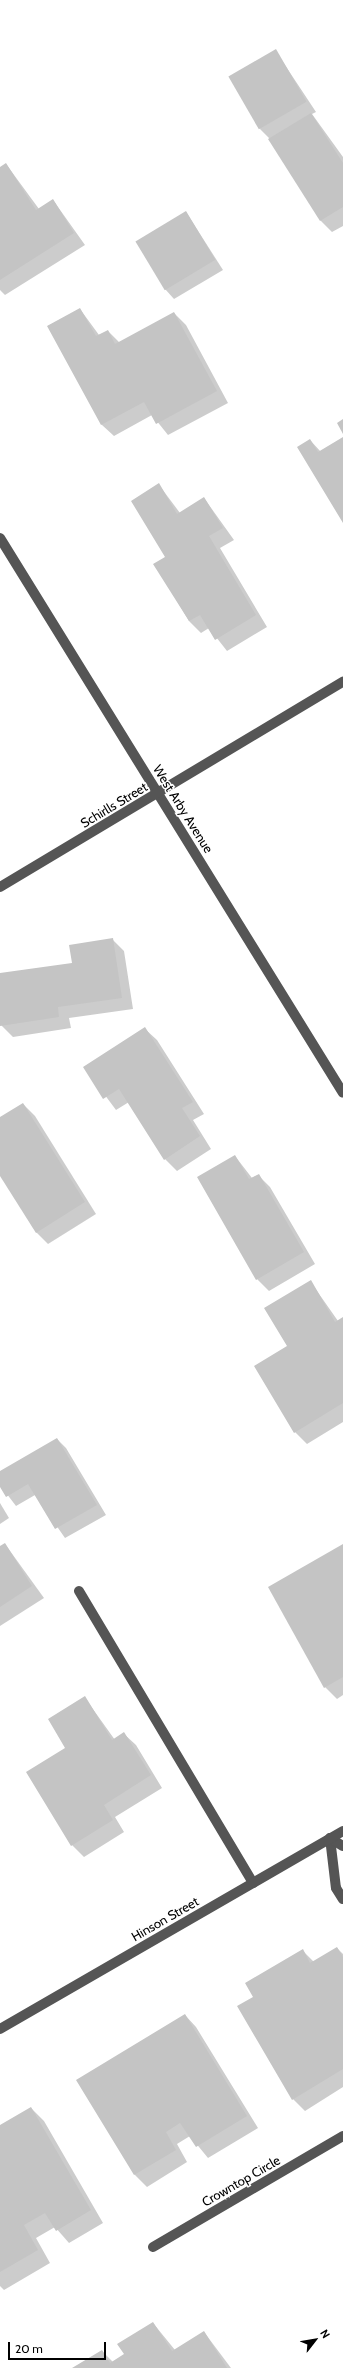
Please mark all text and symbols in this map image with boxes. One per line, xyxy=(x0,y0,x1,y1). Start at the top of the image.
street label: West Arby Avenue xyxy=(150,762,216,856)
street label: Schirlls Street xyxy=(78,779,150,831)
street label: Hinson Street xyxy=(129,1893,201,1945)
street label: Crowntop Circle xyxy=(199,2152,283,2210)
north arrow xyxy=(295,2320,335,2360)
text: N xyxy=(317,2327,333,2341)
scale bar xyxy=(10,2334,108,2360)
text: 20 m xyxy=(15,2341,43,2356)

